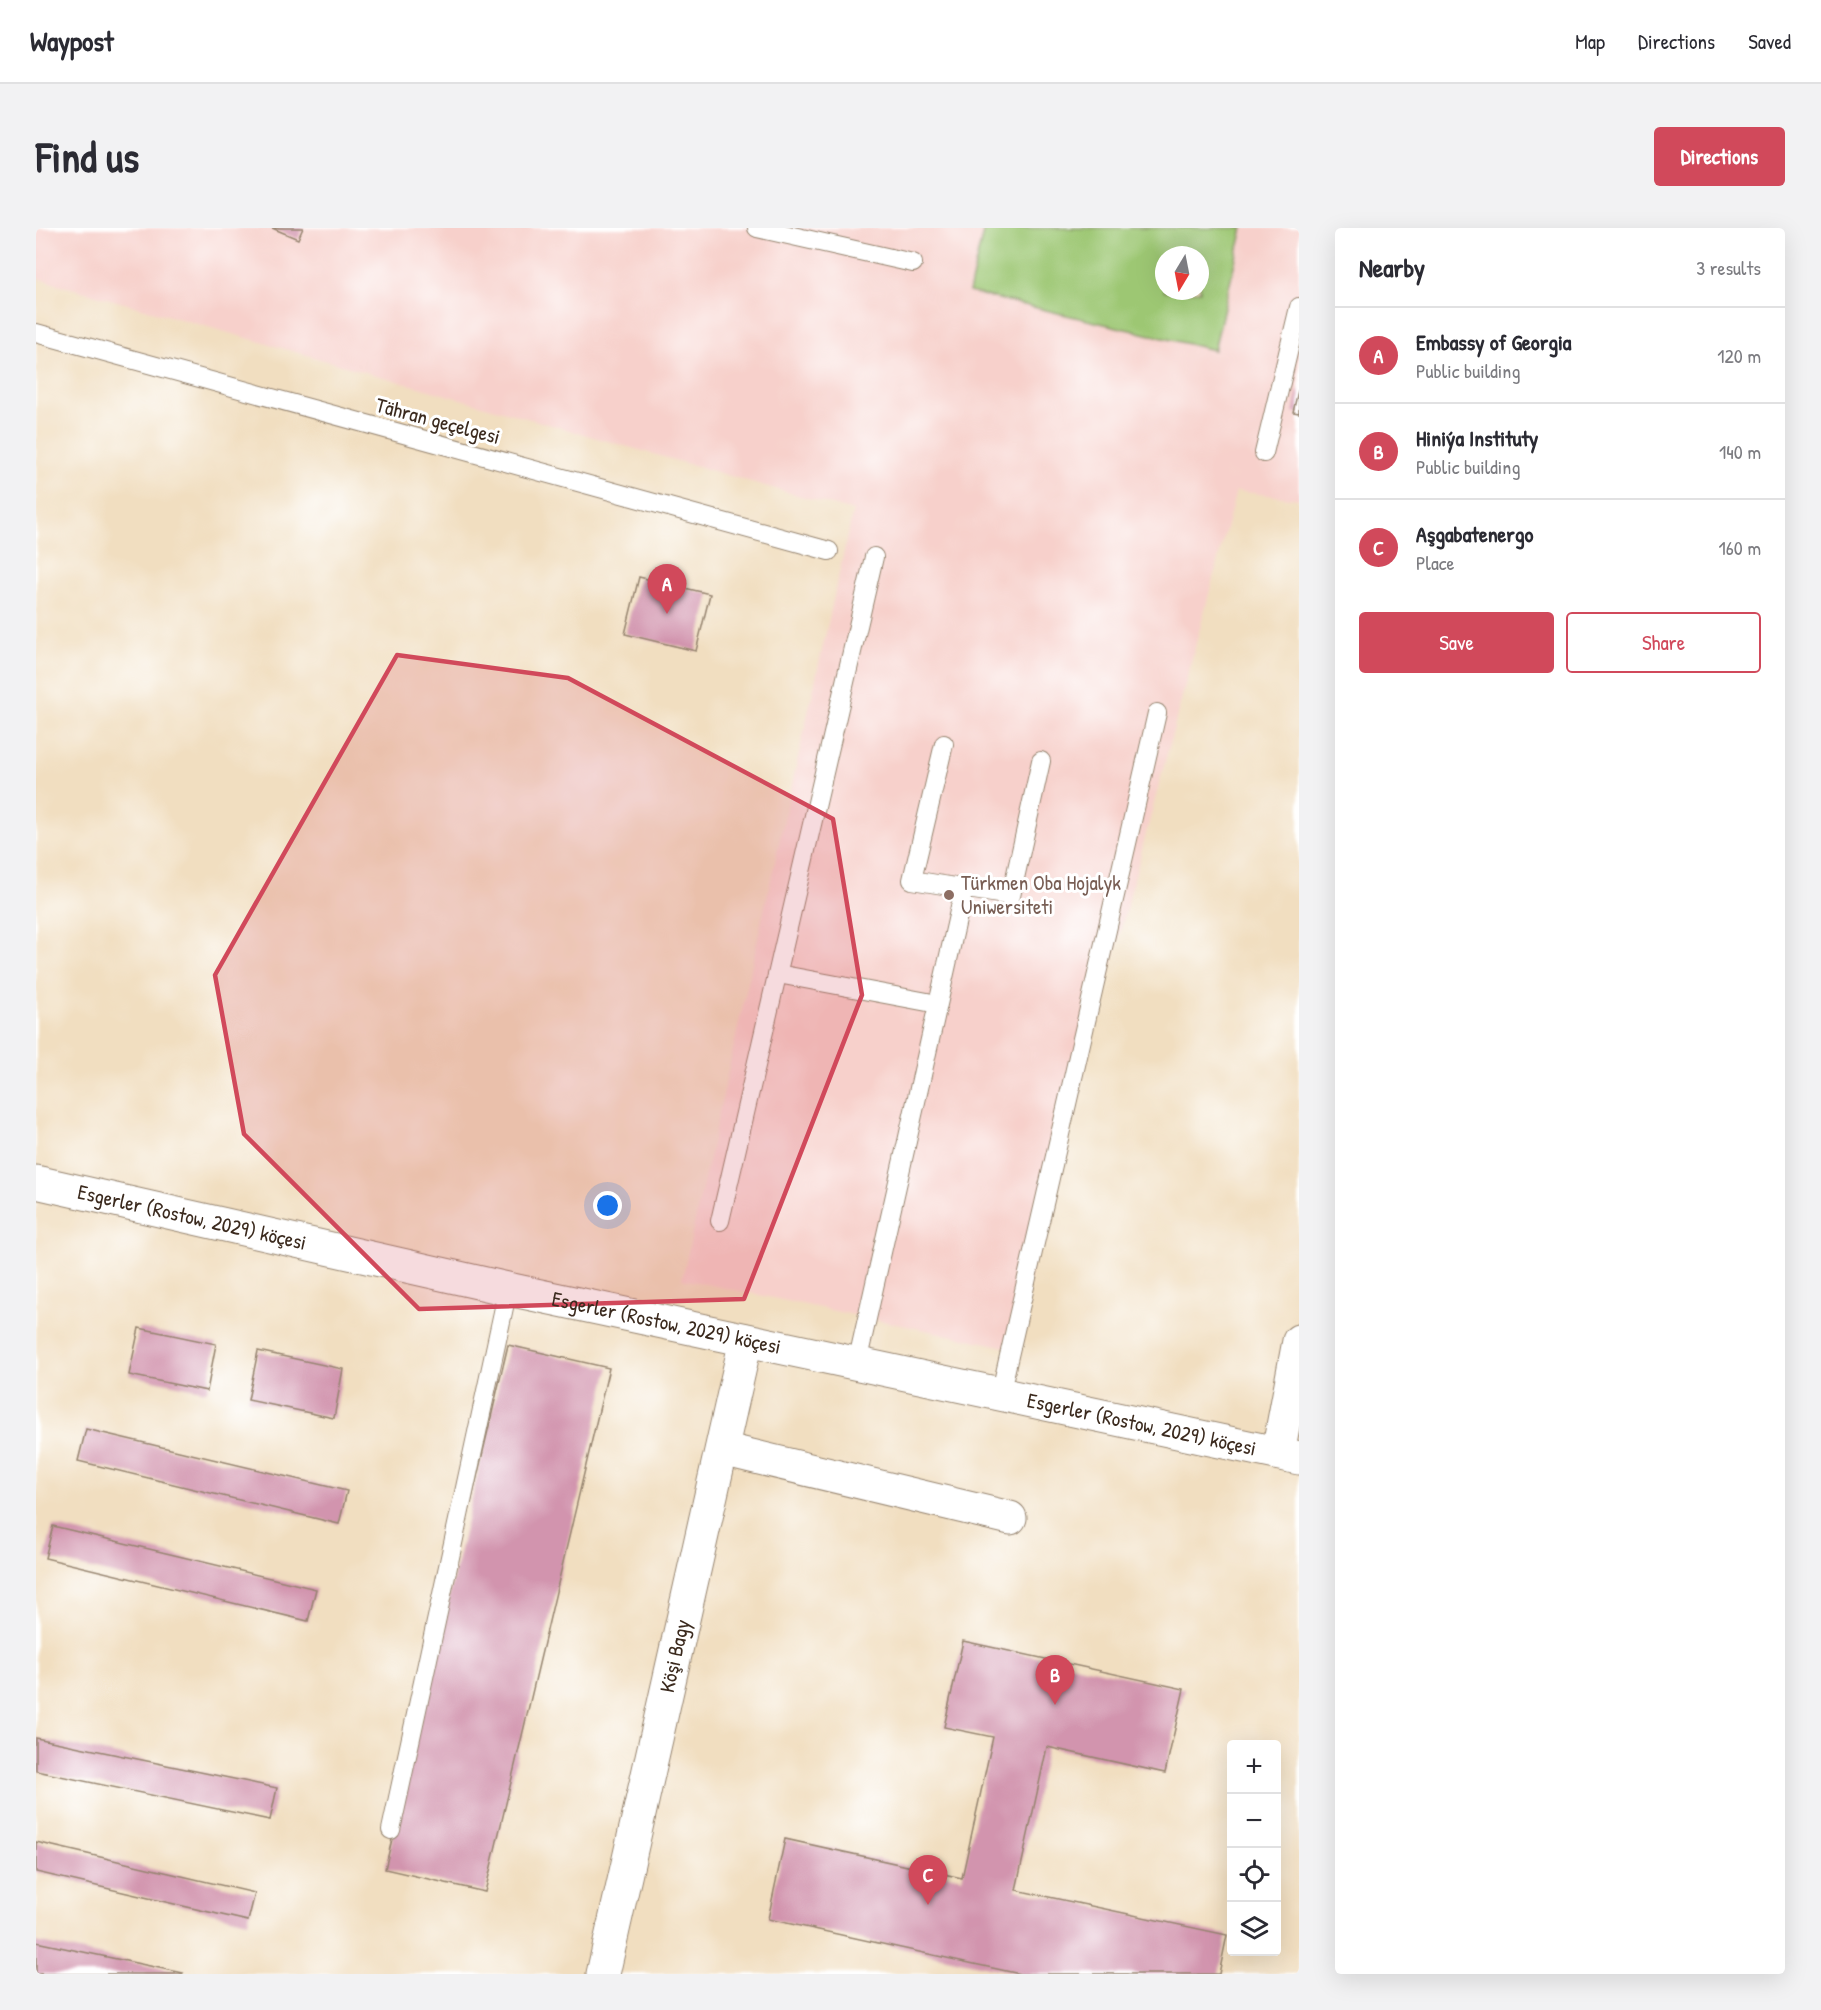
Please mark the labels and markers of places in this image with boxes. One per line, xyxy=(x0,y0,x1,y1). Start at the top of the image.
pin: A xyxy=(648,564,686,614)
place label: Türkmen Oba Hojalyk Uniwersiteti xyxy=(961,868,1121,921)
marker: Türkmen Oba Hojalyk Uniwersiteti xyxy=(942,888,956,902)
pin: B xyxy=(1036,1656,1074,1705)
pin: C xyxy=(908,1856,948,1905)

